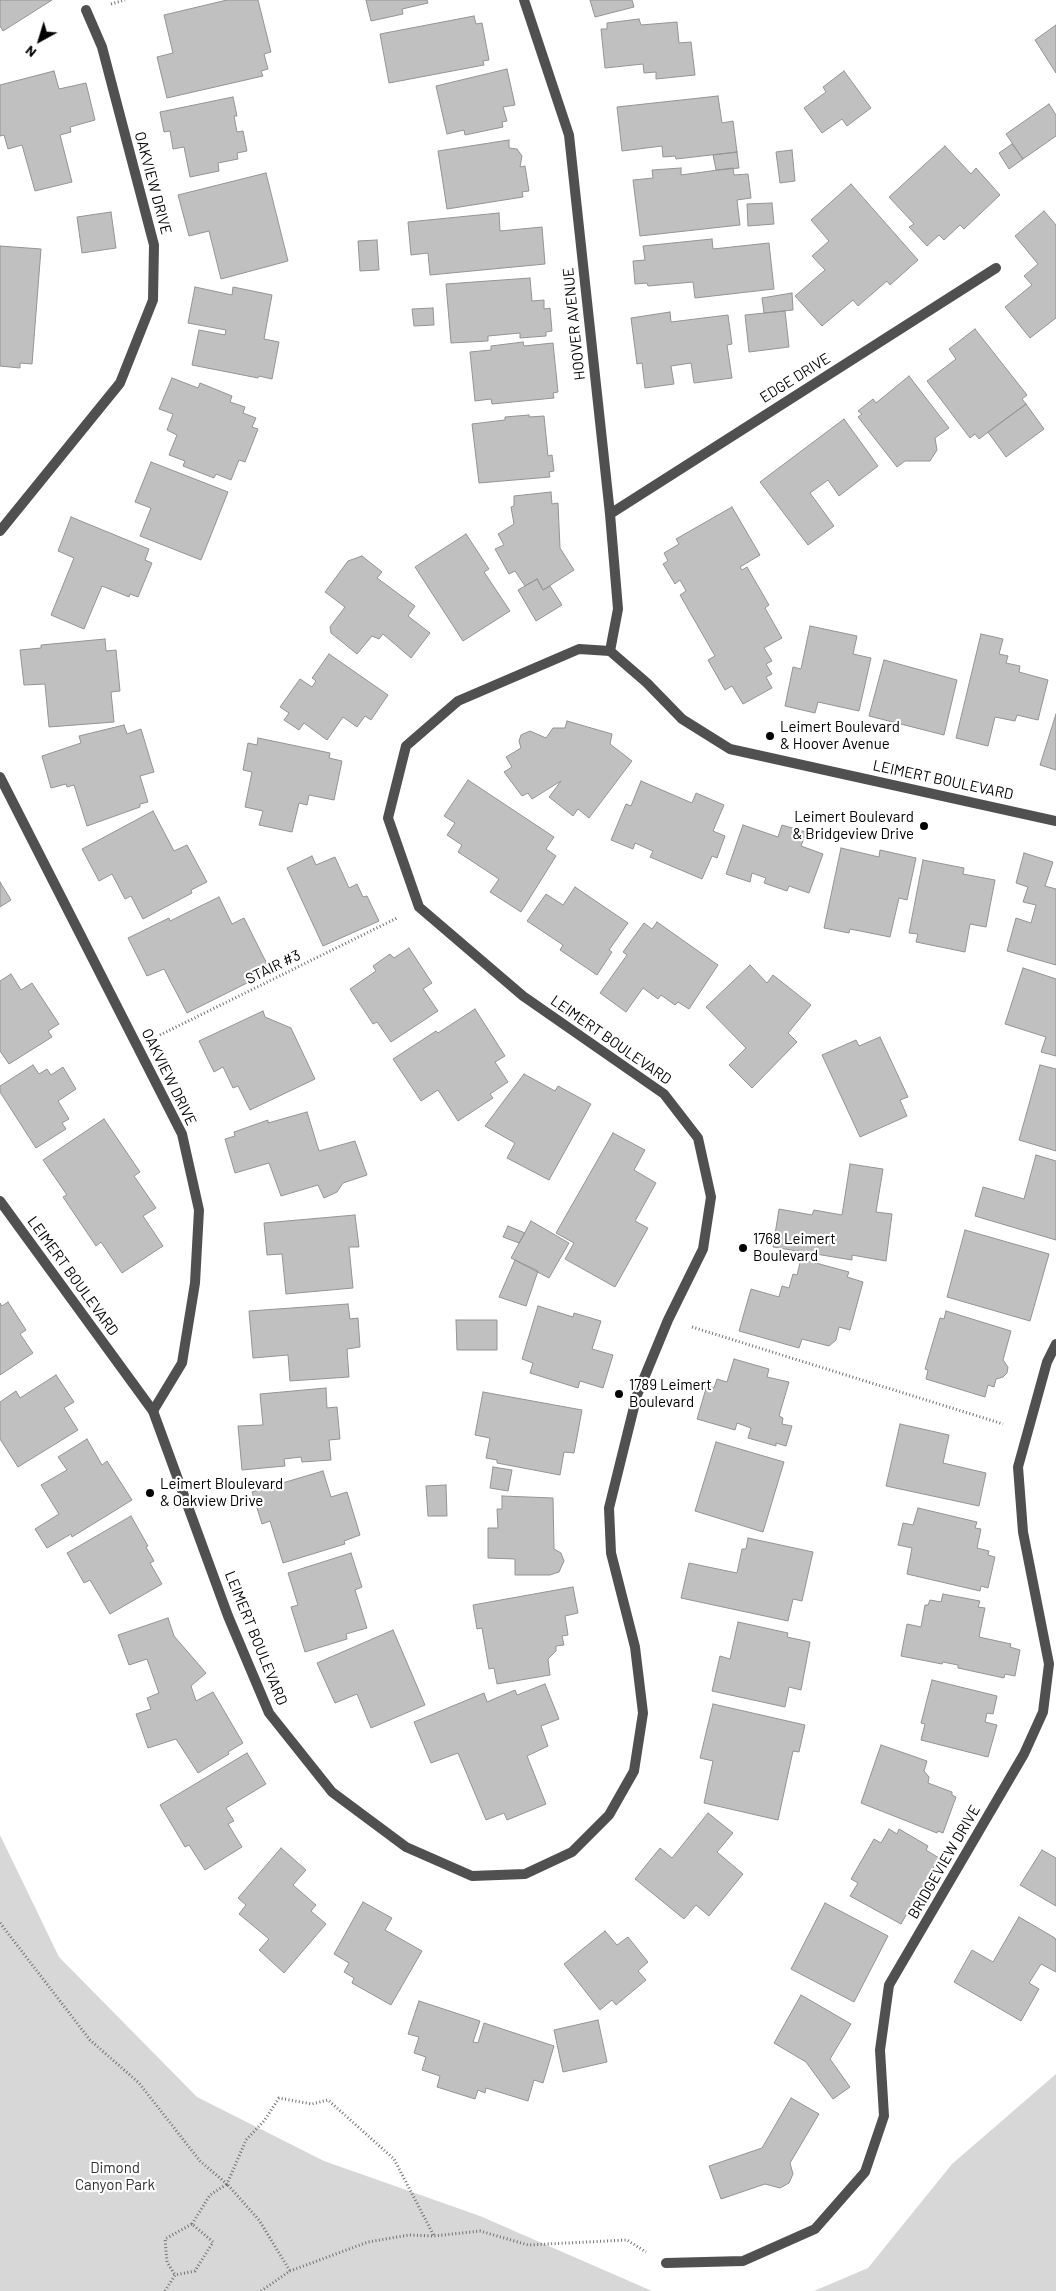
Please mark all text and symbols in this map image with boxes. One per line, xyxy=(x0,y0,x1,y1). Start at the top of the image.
north arrow xyxy=(15,15,65,65)
text: N xyxy=(21,43,39,62)
street label: OAKVIEW DRIVE xyxy=(131,130,175,236)
street label: HOOVER AVENUE xyxy=(559,267,589,381)
street label: EDGE DRIVE xyxy=(756,349,834,407)
place label: Leimert Boulevard & Hoover Avenue xyxy=(780,718,900,753)
marker: Leimert Boulevard & Hoover Avenue xyxy=(764,730,776,742)
street label: LEIMERT BOULEVARD xyxy=(871,756,1015,804)
place label: Leimert Boulevard & Bridgeview Drive xyxy=(792,808,914,843)
marker: Leimert Boulevard & Bridgeview Drive xyxy=(918,820,930,832)
street label: STAIR #3 xyxy=(243,946,303,988)
street label: LEIMERT BOULEVARD xyxy=(547,992,675,1088)
street label: OAKVIEW DRIVE xyxy=(138,1026,200,1128)
street label: LEIMERT BOULEVARD xyxy=(24,1213,122,1339)
place label: 1768 Leimert Boulevard xyxy=(753,1230,836,1265)
marker: 1768 Leimert Boulevard xyxy=(737,1242,749,1254)
place label: 1789 Leimert Boulevard xyxy=(629,1376,712,1411)
marker: 1789 Leimert Boulevard xyxy=(613,1388,625,1400)
place label: Leimert Bloulevard & Oakview Drive xyxy=(160,1475,283,1510)
marker: Leimert Bloulevard & Oakview Drive xyxy=(144,1487,156,1499)
street label: LEIMERT BOULEVARD xyxy=(221,1568,291,1708)
street label: BRIDGEVIEW DRIVE xyxy=(904,1802,984,1922)
park label: Dimond Canyon Park xyxy=(75,2159,155,2194)

